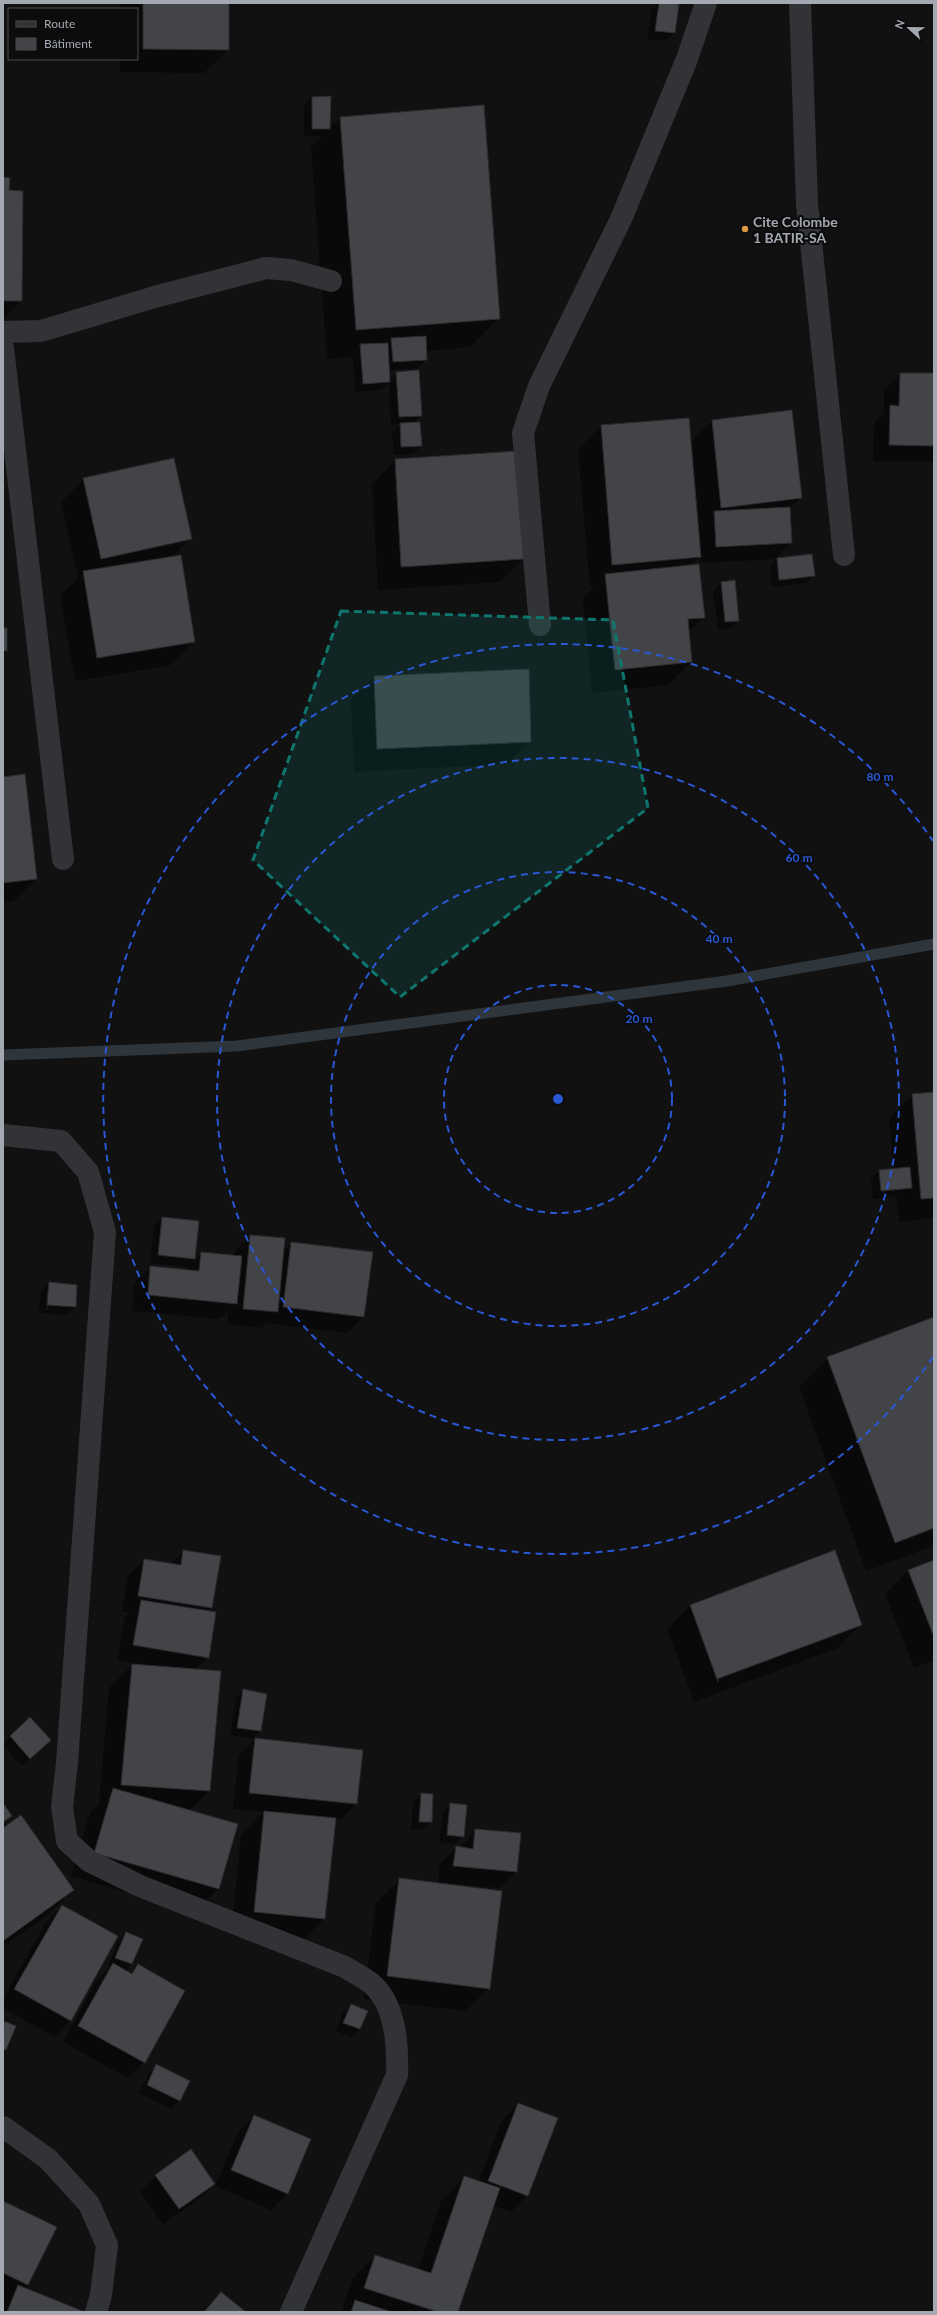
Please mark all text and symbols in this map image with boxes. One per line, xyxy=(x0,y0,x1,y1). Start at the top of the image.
legend xyxy=(8,8,138,60)
north arrow xyxy=(889,8,929,48)
text: Route xyxy=(44,16,75,31)
text: N xyxy=(892,18,907,30)
text: Bâtiment xyxy=(44,36,93,51)
place label: Cite Colombe 1 BATIR-SA xyxy=(753,213,838,246)
marker: Cite Colombe 1 BATIR-SA xyxy=(740,224,750,234)
text: 80 m xyxy=(867,769,893,784)
text: 60 m xyxy=(786,850,812,865)
text: 40 m xyxy=(706,931,732,946)
text: 20 m xyxy=(626,1011,652,1026)
centre of rings xyxy=(551,1092,565,1106)

